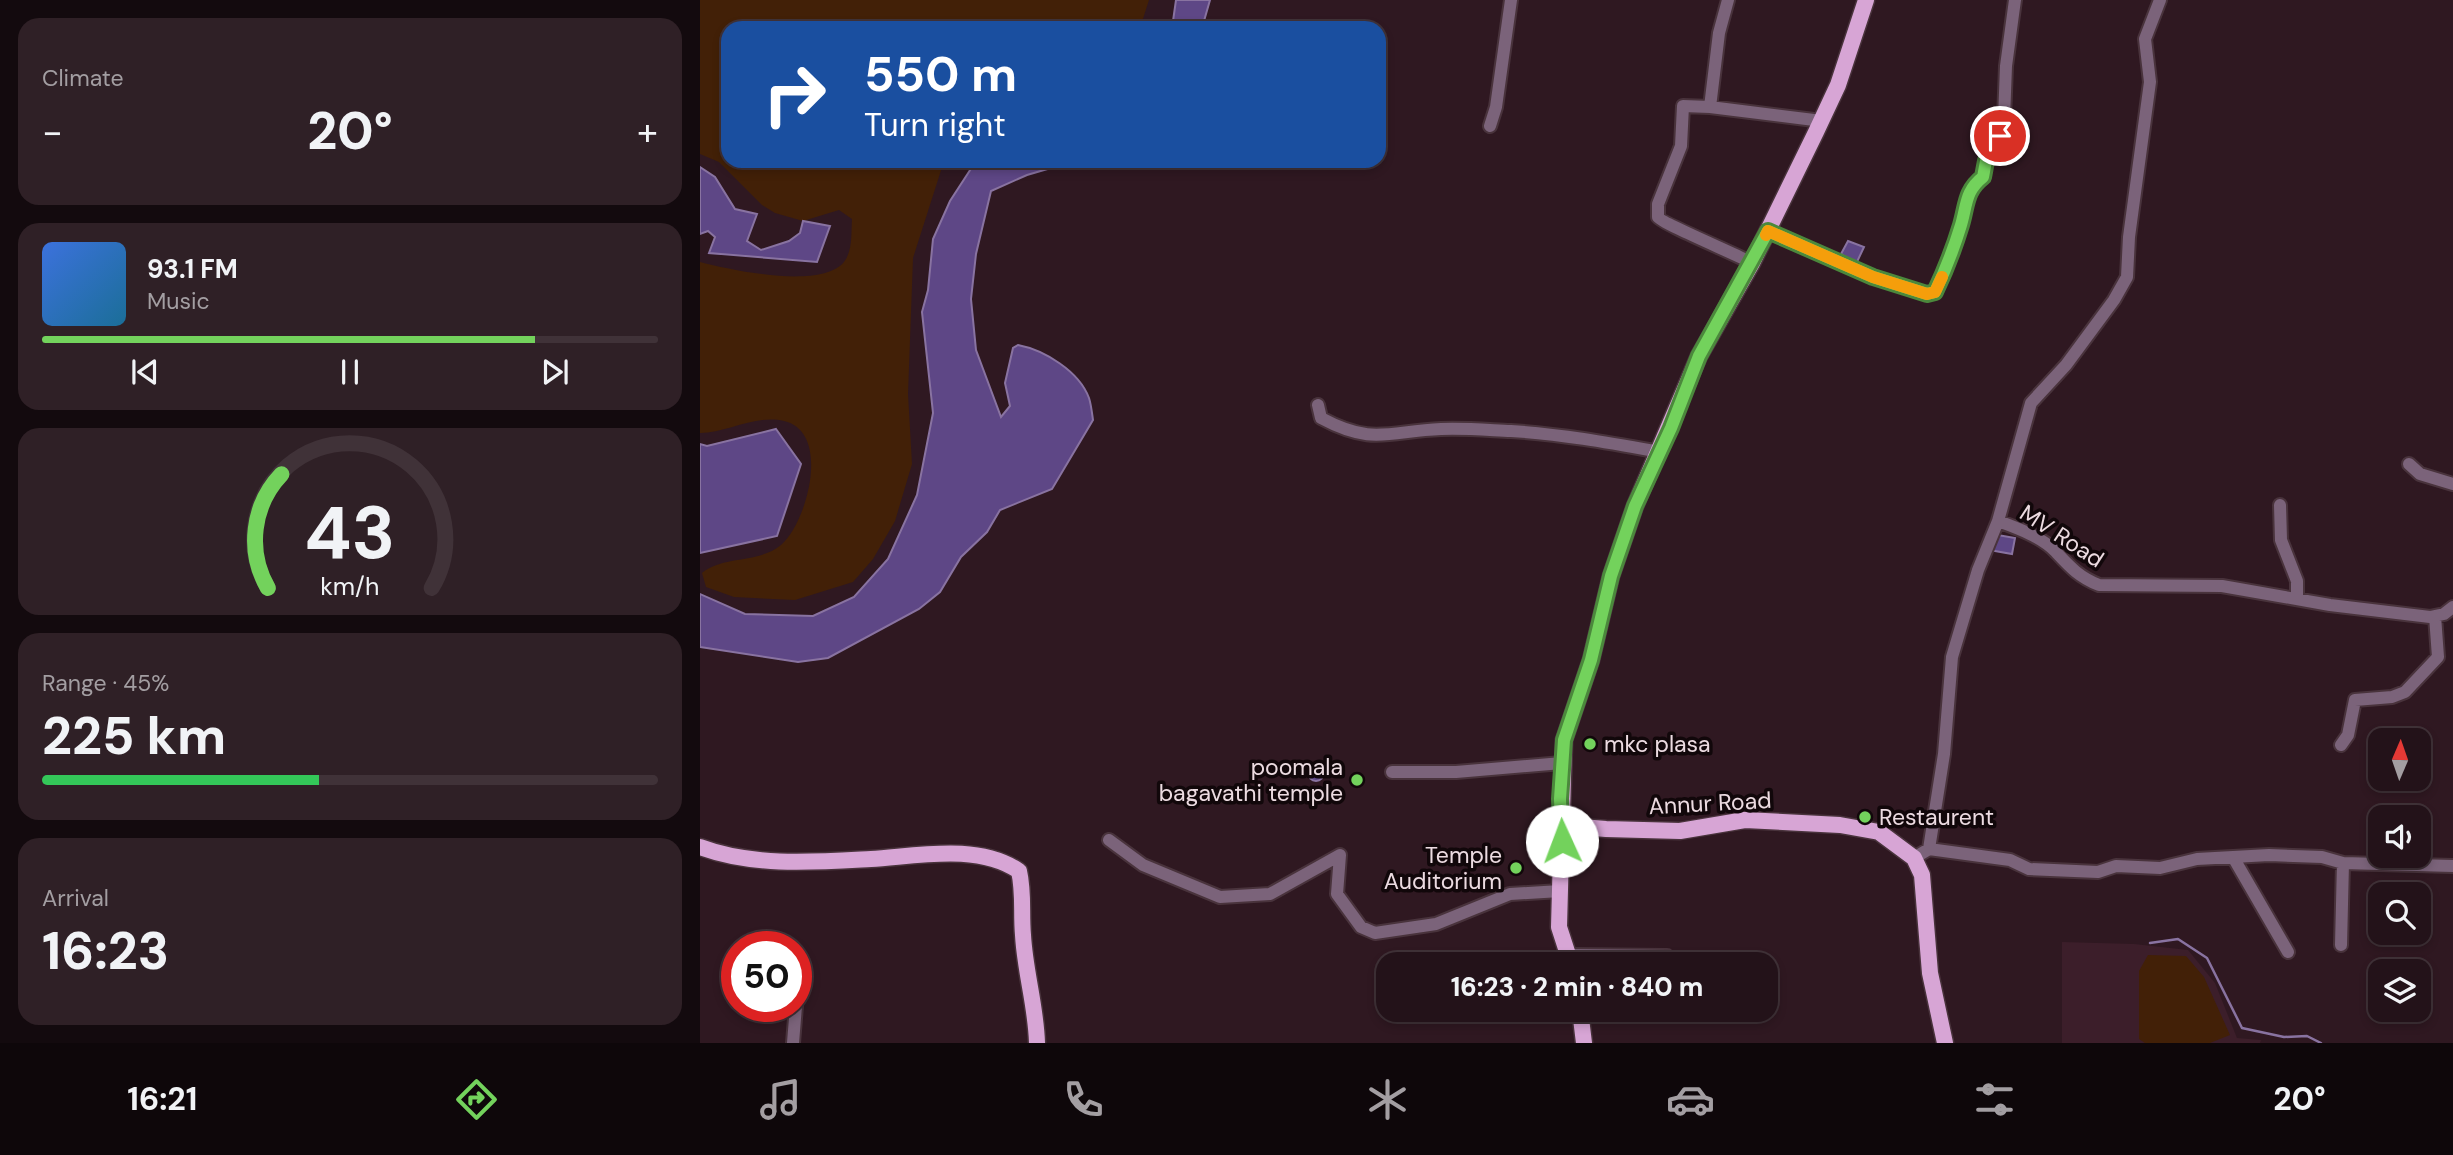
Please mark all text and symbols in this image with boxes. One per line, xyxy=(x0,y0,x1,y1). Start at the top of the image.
text: 550 m xyxy=(864,42,1017,106)
icon: right xyxy=(749,49,840,140)
text: Climate xyxy=(42,63,124,93)
text: 20° xyxy=(307,97,393,165)
text: Turn right xyxy=(864,104,1006,146)
pin xyxy=(1970,106,2030,166)
text: − xyxy=(42,107,63,157)
text: + xyxy=(637,107,658,157)
icon: arrive xyxy=(1981,117,2019,155)
text: 93.1 FM xyxy=(147,252,238,286)
text: Music xyxy=(147,286,210,316)
icon: previous xyxy=(126,353,164,391)
icon: pause xyxy=(331,353,369,391)
icon: next xyxy=(536,353,574,391)
text: 43 xyxy=(304,486,396,581)
street label: MV Road xyxy=(2014,498,2110,574)
text: km/h xyxy=(320,569,380,602)
text: Range · 45% xyxy=(42,668,169,698)
text: 225 km xyxy=(42,702,226,770)
north arrow xyxy=(2368,728,2431,791)
map controls xyxy=(2368,728,2431,1022)
place label: mkc plasa xyxy=(1604,729,1711,759)
marker: mkc plasa xyxy=(1582,736,1598,752)
place label: poomala bagavathi temple xyxy=(1159,752,1343,808)
marker: poomala bagavathi temple xyxy=(1349,772,1365,788)
street label: Annur Road xyxy=(1648,785,1772,821)
place label: Restaurent xyxy=(1879,802,1994,832)
position arrow xyxy=(1525,804,1599,878)
button: sound xyxy=(2368,805,2431,868)
marker: Restaurent xyxy=(1857,809,1873,825)
place label: Temple Auditorium xyxy=(1384,840,1502,896)
marker: Temple Auditorium xyxy=(1508,860,1524,876)
button: search xyxy=(2368,882,2431,945)
text: Arrival xyxy=(42,883,109,913)
text: 16:23 xyxy=(42,917,169,985)
speed limit sign: 50 xyxy=(721,931,812,1022)
button: layers xyxy=(2368,959,2431,1022)
text: 16:23 · 2 min · 840 m xyxy=(1451,970,1703,1004)
icon: directions xyxy=(452,1075,501,1124)
icon: music xyxy=(756,1075,805,1124)
icon: phone xyxy=(1059,1075,1108,1124)
icon: climate xyxy=(1363,1075,1412,1124)
icon: car xyxy=(1666,1075,1715,1124)
icon: filters xyxy=(1970,1075,2019,1124)
text: 16:21 xyxy=(127,1078,197,1120)
text: 20° xyxy=(2273,1078,2326,1120)

